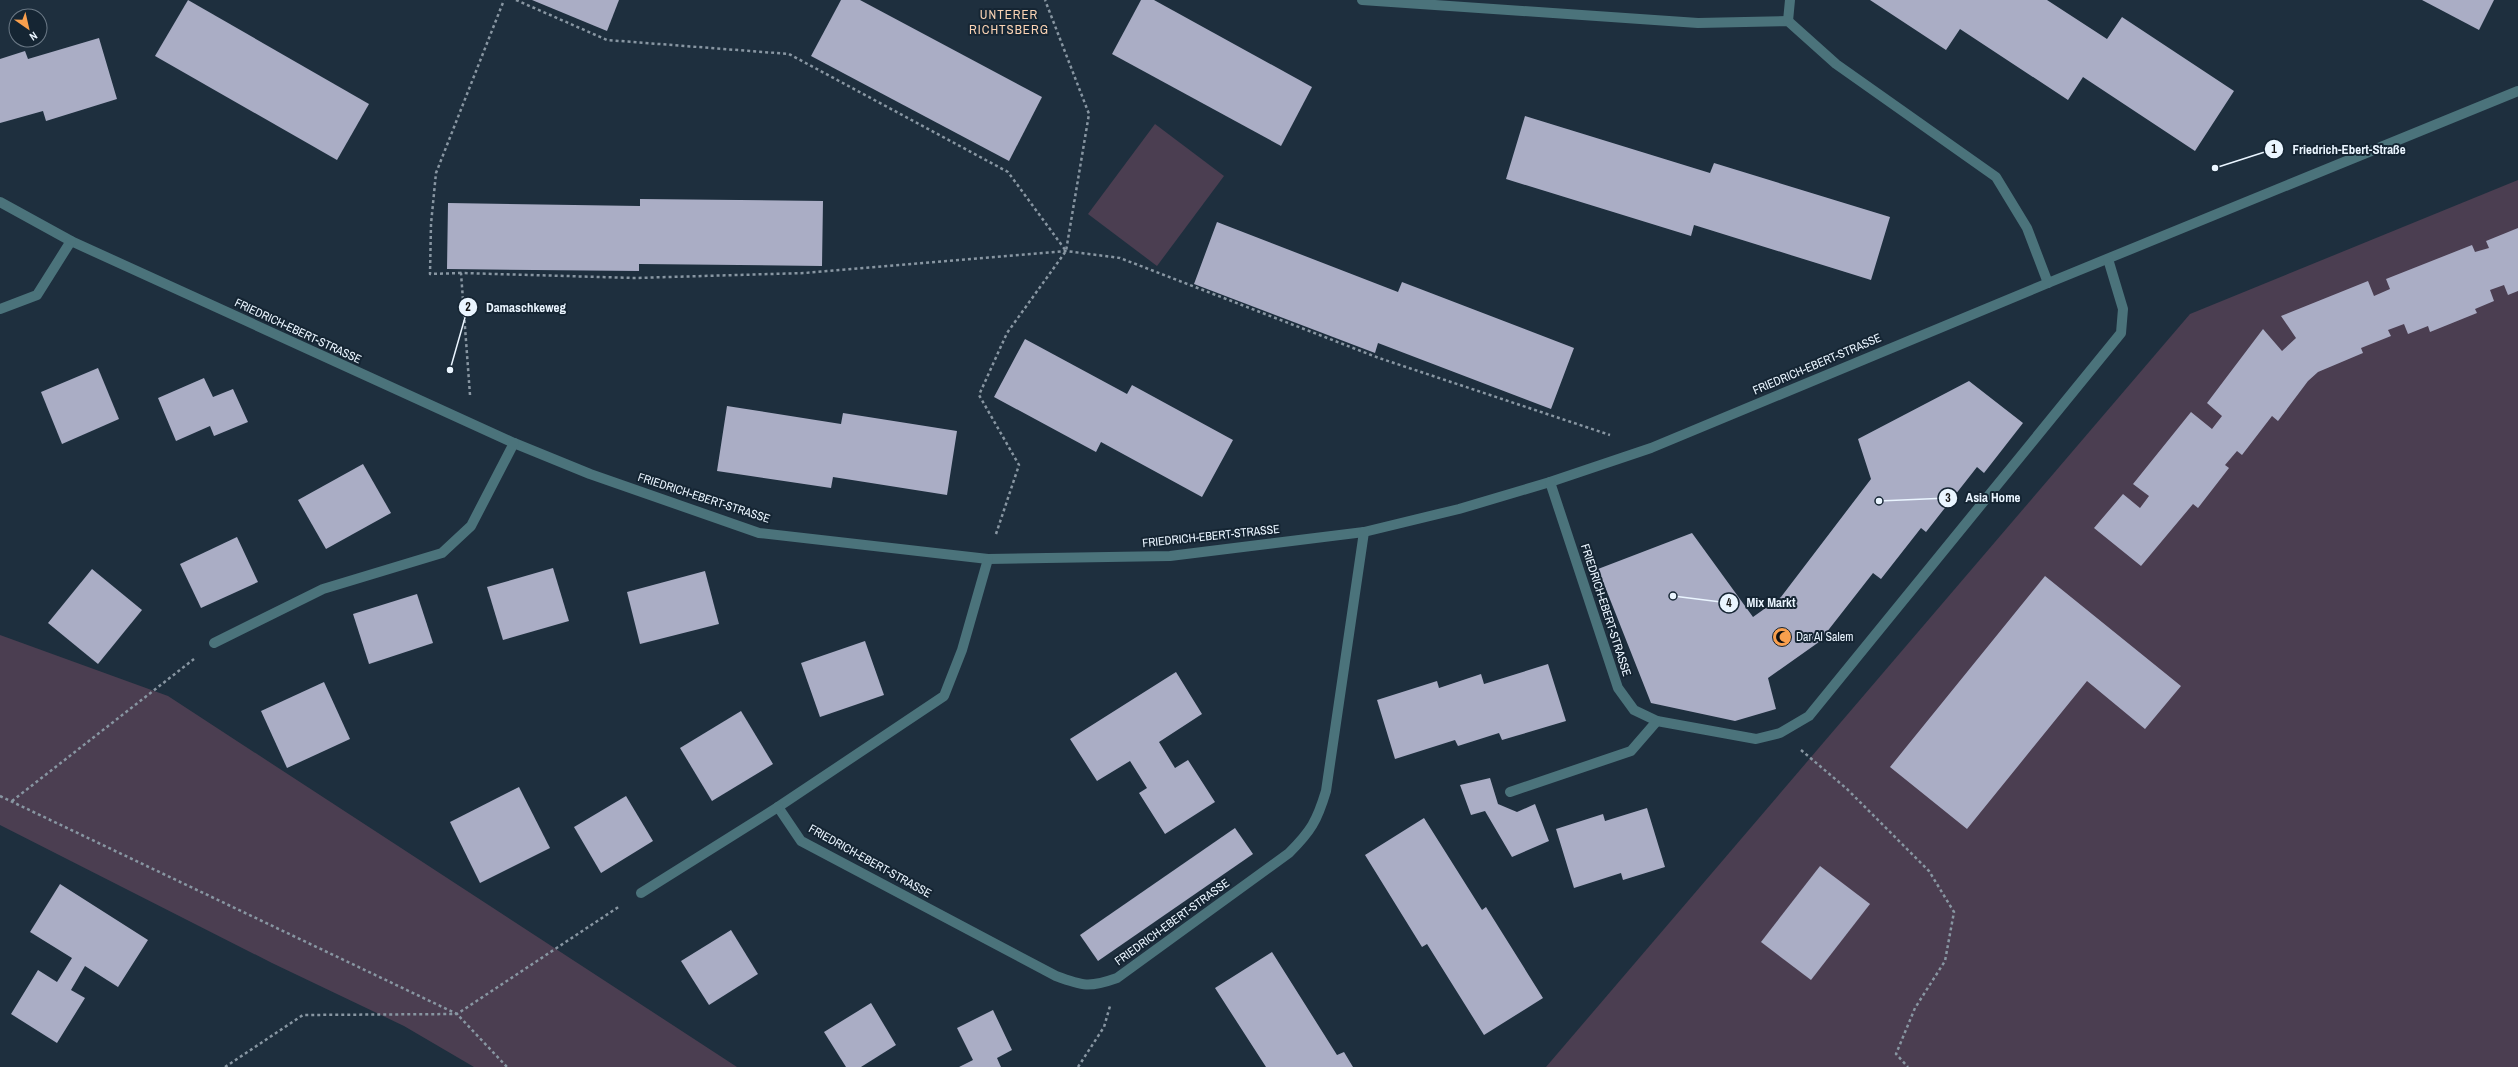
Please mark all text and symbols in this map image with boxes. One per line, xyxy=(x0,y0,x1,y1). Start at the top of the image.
district label: UNTERER RICHTSBERG xyxy=(969,6,1049,38)
north arrow xyxy=(8,8,48,48)
text: N xyxy=(27,29,40,44)
callout: Friedrich-Ebert-Straße xyxy=(2264,137,2413,162)
text: 1 xyxy=(2271,141,2277,157)
text: Friedrich-Ebert-Straße xyxy=(2292,141,2406,158)
street label: FRIEDRICH-EBERT-STRASSE xyxy=(232,295,364,367)
callout: Damaschkeweg xyxy=(458,295,574,320)
text: 2 xyxy=(465,299,471,315)
text: Damaschkeweg xyxy=(486,299,566,316)
street label: FRIEDRICH-EBERT-STRASSE xyxy=(1750,330,1884,398)
street label: FRIEDRICH-EBERT-STRASSE xyxy=(636,469,772,527)
callout: Asia Home xyxy=(1938,485,2029,510)
text: Asia Home xyxy=(1965,489,2021,506)
text: 3 xyxy=(1945,490,1951,506)
street label: FRIEDRICH-EBERT-STRASSE xyxy=(1141,521,1281,551)
street label: FRIEDRICH-EBERT-STRASSE xyxy=(1577,542,1635,678)
callout: Mix Markt xyxy=(1719,590,1804,615)
text: Mix Markt xyxy=(1746,594,1796,611)
text: 4 xyxy=(1726,595,1732,611)
mosque icon: Dar Al Salem xyxy=(1771,626,1793,648)
place label: Dar Al Salem xyxy=(1796,629,1853,645)
street label: FRIEDRICH-EBERT-STRASSE xyxy=(806,821,934,901)
street label: FRIEDRICH-EBERT-STRASSE xyxy=(1111,875,1233,969)

